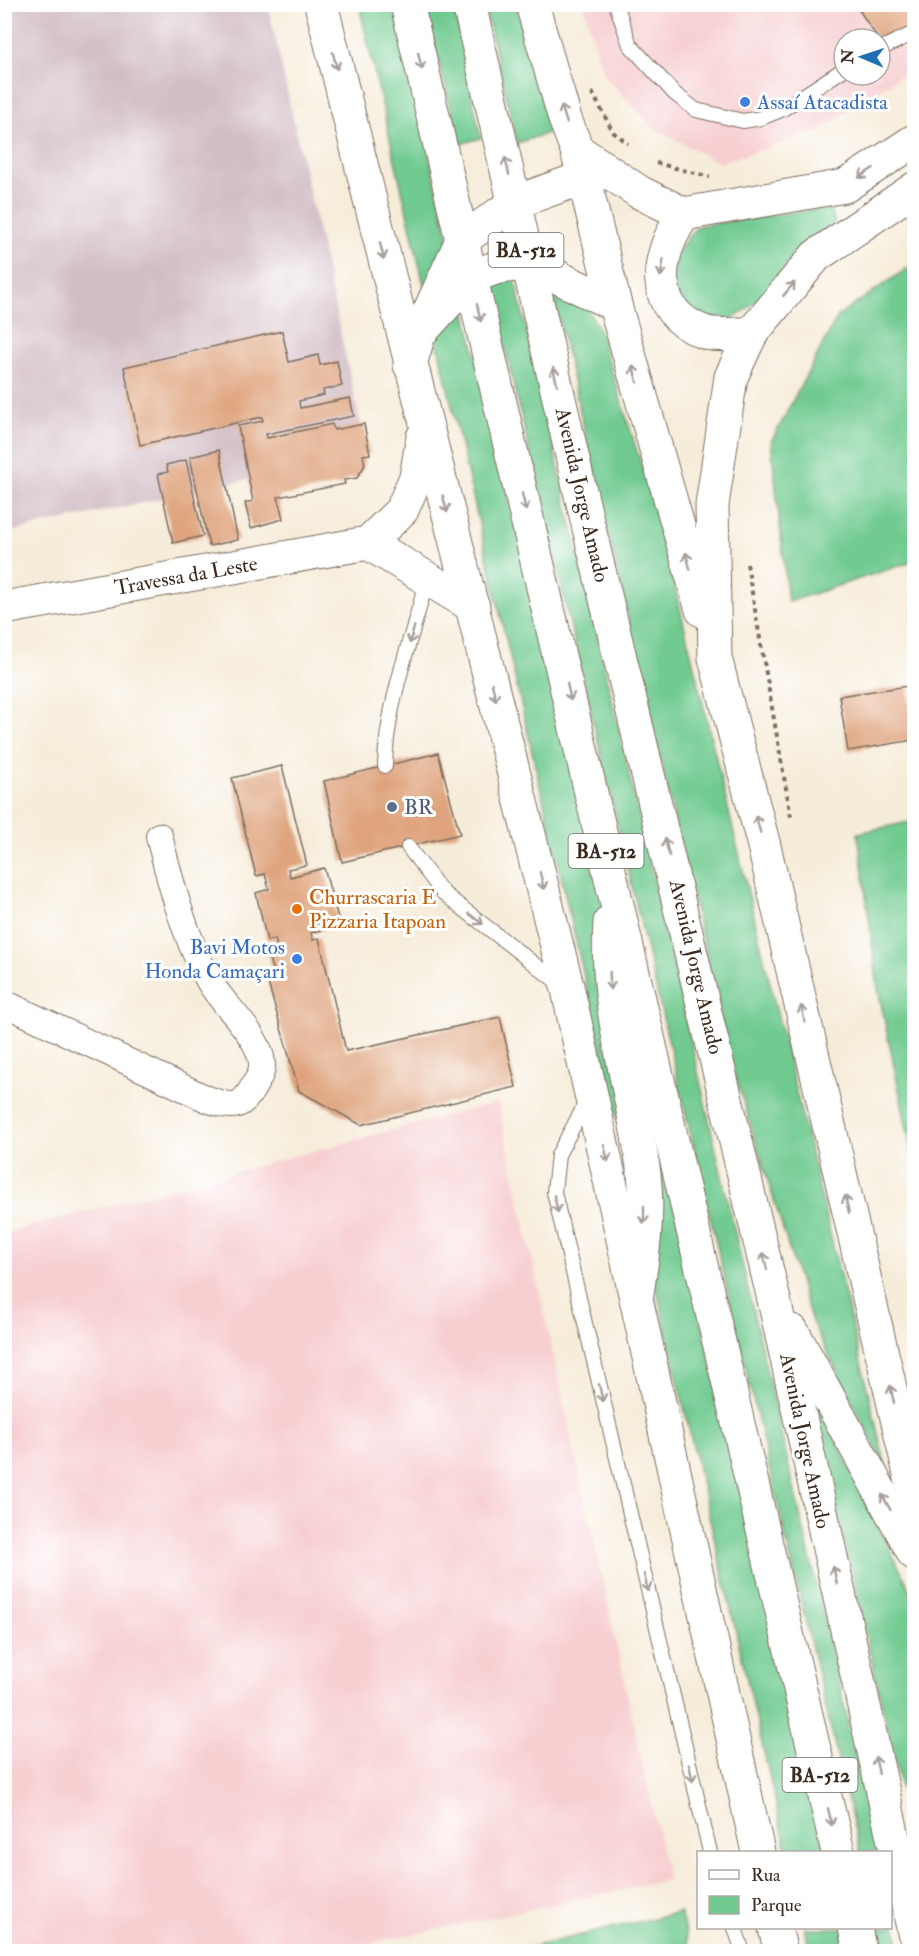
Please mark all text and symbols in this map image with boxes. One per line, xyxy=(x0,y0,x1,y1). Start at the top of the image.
north arrow xyxy=(832,27,892,87)
text: N xyxy=(838,48,858,65)
one-way arrow xyxy=(329,51,341,70)
one-way arrow xyxy=(415,52,427,71)
place label: Assaí Atacadista xyxy=(756,89,888,116)
marker: Assaí Atacadista xyxy=(738,95,752,109)
one-way arrow xyxy=(557,105,568,124)
one-way arrow xyxy=(501,156,513,175)
one-way arrow xyxy=(858,167,874,179)
road number: BA-512 xyxy=(488,233,564,267)
one-way arrow xyxy=(376,241,388,260)
one-way arrow xyxy=(656,257,667,277)
one-way arrow xyxy=(782,281,795,297)
one-way arrow xyxy=(474,303,486,322)
one-way arrow xyxy=(629,365,640,384)
one-way arrow xyxy=(548,367,560,386)
street label: Avenida Jorge Amado xyxy=(549,404,615,585)
one-way arrow xyxy=(519,492,530,512)
one-way arrow xyxy=(440,494,451,513)
street label: Travessa da Leste xyxy=(112,550,260,602)
one-way arrow xyxy=(682,552,693,571)
one-way arrow xyxy=(406,626,418,645)
one-way arrow xyxy=(489,682,501,701)
one-way arrow xyxy=(563,682,575,701)
place label: BR xyxy=(404,794,434,821)
marker: BR xyxy=(385,800,399,814)
one-way arrow xyxy=(752,815,763,834)
road number: BA-512 xyxy=(568,834,644,868)
one-way arrow xyxy=(660,838,672,857)
one-way arrow xyxy=(536,872,548,891)
street label: Avenida Jorge Amado xyxy=(663,876,729,1057)
place label: Churrascaria E Pizzaria Itapoan xyxy=(309,884,446,935)
marker: Churrascaria E Pizzaria Itapoan xyxy=(290,902,304,916)
one-way arrow xyxy=(468,913,484,926)
place label: Bavi Motos Honda Camaçari xyxy=(144,934,285,985)
marker: Bavi Motos Honda Camaçari xyxy=(290,952,304,966)
one-way arrow xyxy=(604,971,616,991)
one-way arrow xyxy=(797,1005,808,1024)
one-way arrow xyxy=(600,1143,612,1162)
one-way arrow xyxy=(551,1194,563,1213)
one-way arrow xyxy=(841,1194,853,1213)
one-way arrow xyxy=(638,1205,650,1225)
one-way arrow xyxy=(759,1252,771,1271)
street label: Avenida Jorge Amado xyxy=(773,1350,837,1531)
one-way arrow xyxy=(596,1384,608,1403)
one-way arrow xyxy=(885,1384,897,1403)
one-way arrow xyxy=(880,1494,892,1511)
one-way arrow xyxy=(829,1566,840,1585)
one-way arrow xyxy=(641,1573,653,1592)
one-way arrow xyxy=(870,1756,882,1775)
road number: BA-512 xyxy=(782,1758,858,1792)
one-way arrow xyxy=(686,1763,698,1782)
one-way arrow xyxy=(824,1807,836,1826)
legend xyxy=(697,1851,892,1929)
text: Rua xyxy=(751,1864,781,1887)
text: Parque xyxy=(751,1894,802,1917)

